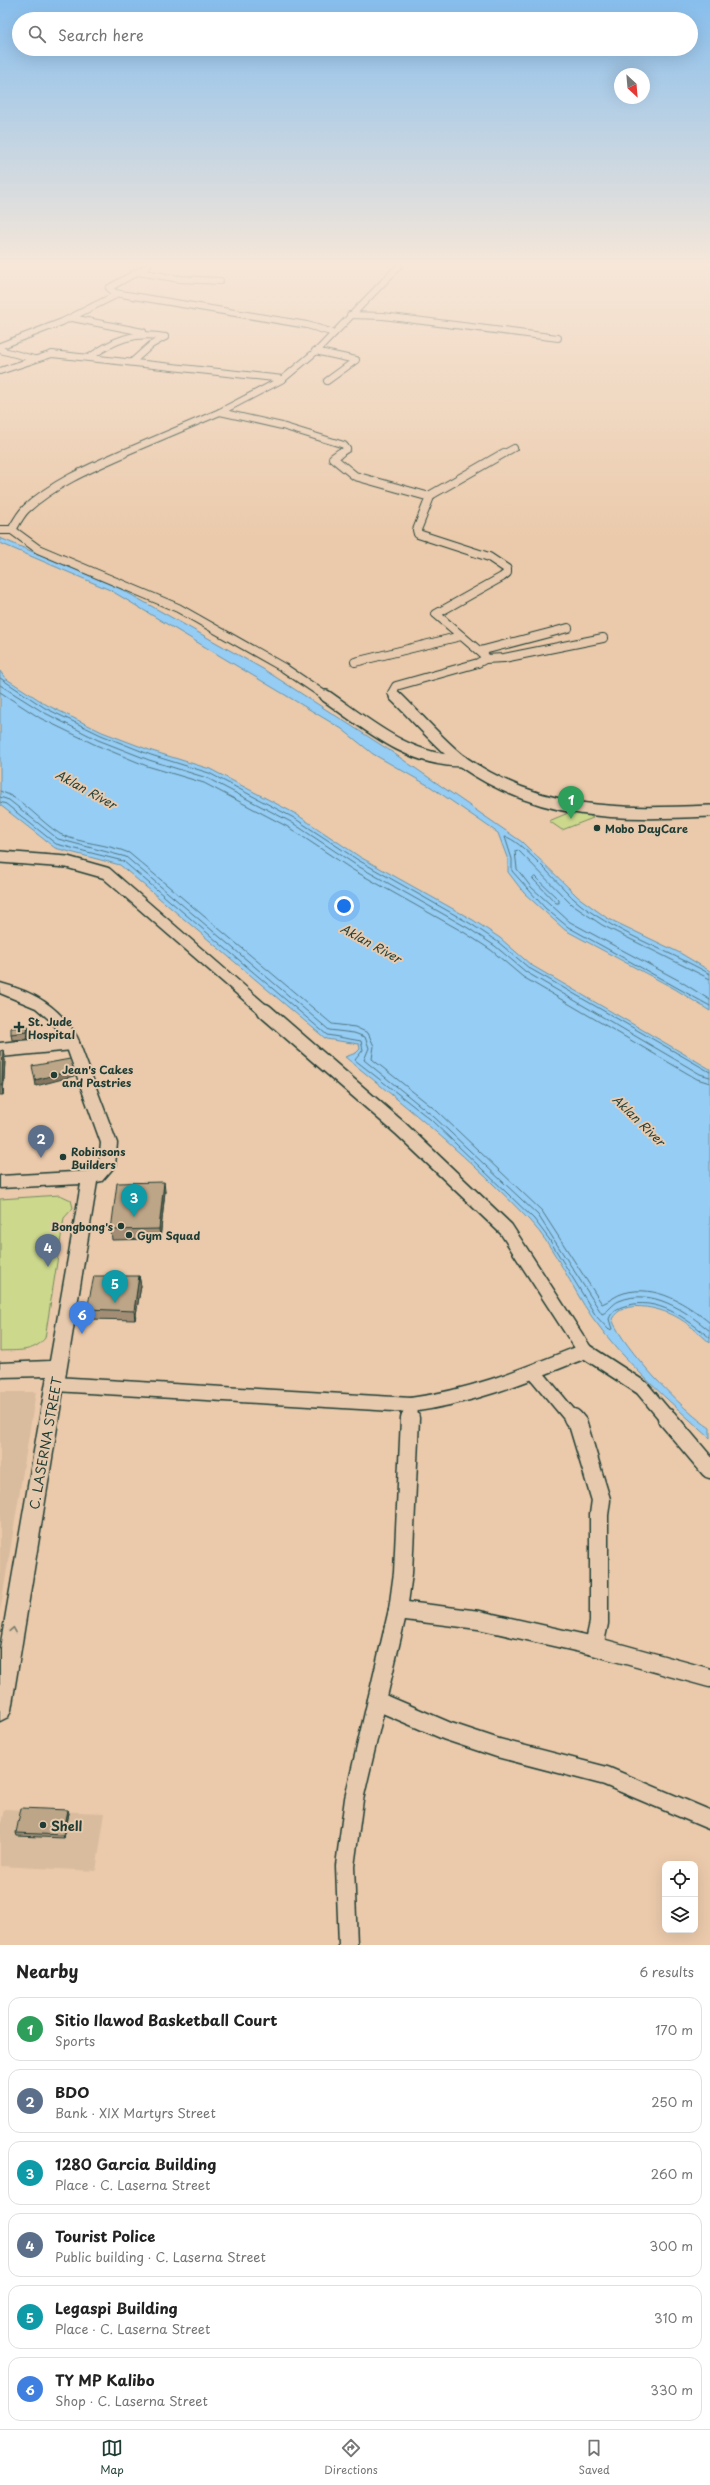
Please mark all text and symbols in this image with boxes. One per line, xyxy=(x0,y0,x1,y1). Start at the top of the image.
search box xyxy=(12,12,698,56)
icon: search xyxy=(26,23,48,45)
text: Search here xyxy=(58,23,144,46)
north arrow xyxy=(614,68,650,104)
water label: Aklan River xyxy=(52,765,121,814)
pin: 1 xyxy=(558,786,584,819)
place label: Mobo DayCare xyxy=(605,820,688,837)
marker: Mobo DayCare xyxy=(592,823,602,833)
your location xyxy=(334,896,354,916)
water label: Aklan River xyxy=(337,919,406,968)
place label: St. Jude Hospital xyxy=(28,1013,75,1043)
marker: St. Jude Hospital xyxy=(13,1021,25,1033)
place label: Jean's Cakes and Pastries xyxy=(62,1061,133,1091)
marker: Jean's Cakes and Pastries xyxy=(49,1070,59,1080)
water label: Aklan River xyxy=(609,1090,670,1151)
pin: 2 xyxy=(28,1125,54,1158)
place label: Robinsons Builders xyxy=(71,1143,125,1173)
marker: Robinsons Builders xyxy=(58,1152,68,1162)
pin: 3 xyxy=(121,1184,147,1217)
place label: Bongbong's xyxy=(51,1218,113,1235)
marker: Bongbong's xyxy=(116,1221,126,1231)
place label: Gym Squad xyxy=(137,1227,200,1244)
marker: Gym Squad xyxy=(124,1230,134,1240)
pin: 4 xyxy=(35,1234,61,1267)
pin: 5 xyxy=(102,1270,128,1303)
pin: 6 xyxy=(69,1301,95,1334)
street label: C. LASERNA STREET xyxy=(24,1375,66,1511)
one-way arrow xyxy=(9,1627,17,1633)
place label: Shell xyxy=(51,1816,83,1835)
marker: Shell xyxy=(38,1820,48,1830)
map controls xyxy=(662,1861,698,1933)
button: locate xyxy=(662,1861,698,1897)
button: layers xyxy=(662,1897,698,1933)
text: Nearby xyxy=(16,1958,78,1984)
text: 6 results xyxy=(639,1962,694,1981)
text: Sitio Ilawod Basketball Court xyxy=(55,2008,278,2031)
text: 1 xyxy=(27,2020,33,2039)
text: 170 m xyxy=(655,2020,693,2039)
text: Sports xyxy=(55,2031,95,2050)
text: BDO xyxy=(55,2080,89,2103)
text: 2 xyxy=(25,2092,35,2111)
text: 250 m xyxy=(651,2092,693,2111)
text: Bank · XIX Martyrs Street xyxy=(55,2103,216,2122)
text: 1280 Garcia Building xyxy=(55,2152,216,2175)
text: 3 xyxy=(26,2164,34,2183)
text: 260 m xyxy=(651,2164,693,2183)
text: Place · C. Laserna Street xyxy=(55,2175,210,2194)
text: Tourist Police xyxy=(55,2224,155,2247)
text: 4 xyxy=(26,2236,34,2255)
text: 300 m xyxy=(649,2236,693,2255)
text: Public building · C. Laserna Street xyxy=(55,2247,266,2266)
text: Legaspi Building xyxy=(55,2296,178,2319)
text: 5 xyxy=(26,2308,34,2327)
text: 310 m xyxy=(654,2308,693,2327)
text: Place · C. Laserna Street xyxy=(55,2319,210,2338)
text: TY MP Kalibo xyxy=(55,2368,155,2391)
text: 6 xyxy=(25,2380,35,2399)
text: 330 m xyxy=(650,2380,693,2399)
text: Shop · C. Laserna Street xyxy=(55,2391,208,2410)
tab: Map xyxy=(100,2437,124,2478)
tab: Directions xyxy=(324,2437,378,2478)
tab: Saved xyxy=(578,2437,610,2478)

